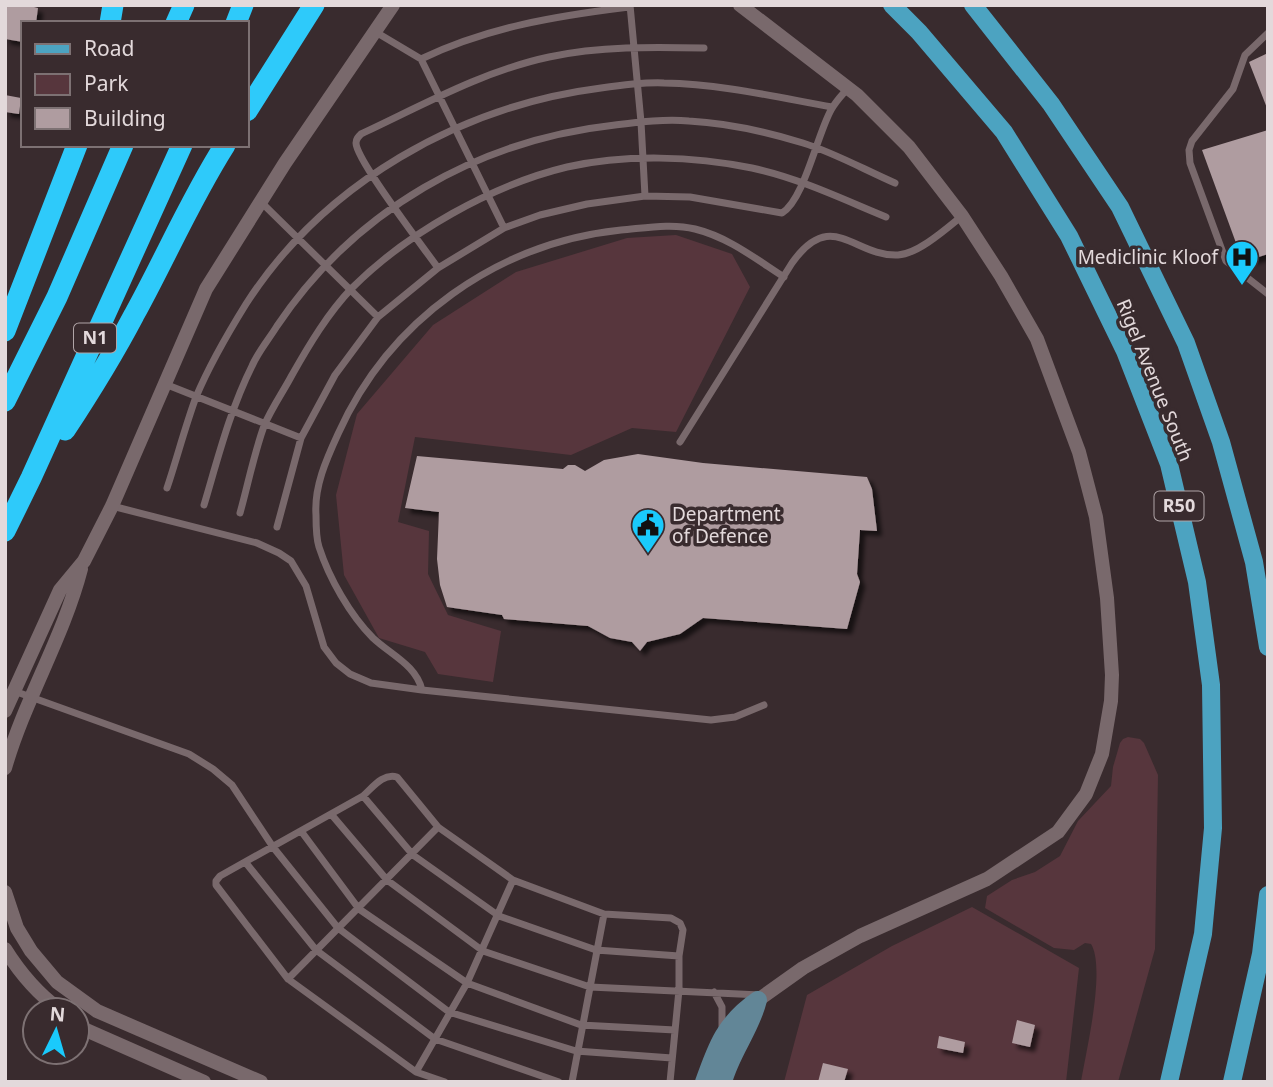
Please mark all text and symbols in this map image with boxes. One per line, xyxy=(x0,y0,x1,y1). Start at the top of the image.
legend xyxy=(21,21,248,147)
text: Road xyxy=(84,34,134,62)
text: Park xyxy=(84,69,129,97)
text: Building xyxy=(84,104,166,132)
hospital icon: Mediclinic Kloof xyxy=(1223,238,1261,287)
place label: Mediclinic Kloof xyxy=(1078,244,1219,270)
street label: Rigel Avenue South xyxy=(1111,295,1199,465)
road number: N1 xyxy=(74,324,116,352)
road number: R50 xyxy=(1154,492,1204,520)
place label: Department of Defence xyxy=(672,501,781,549)
public building icon: Department of Defence xyxy=(629,506,667,555)
north arrow xyxy=(21,996,91,1066)
text: N xyxy=(49,1000,66,1028)

